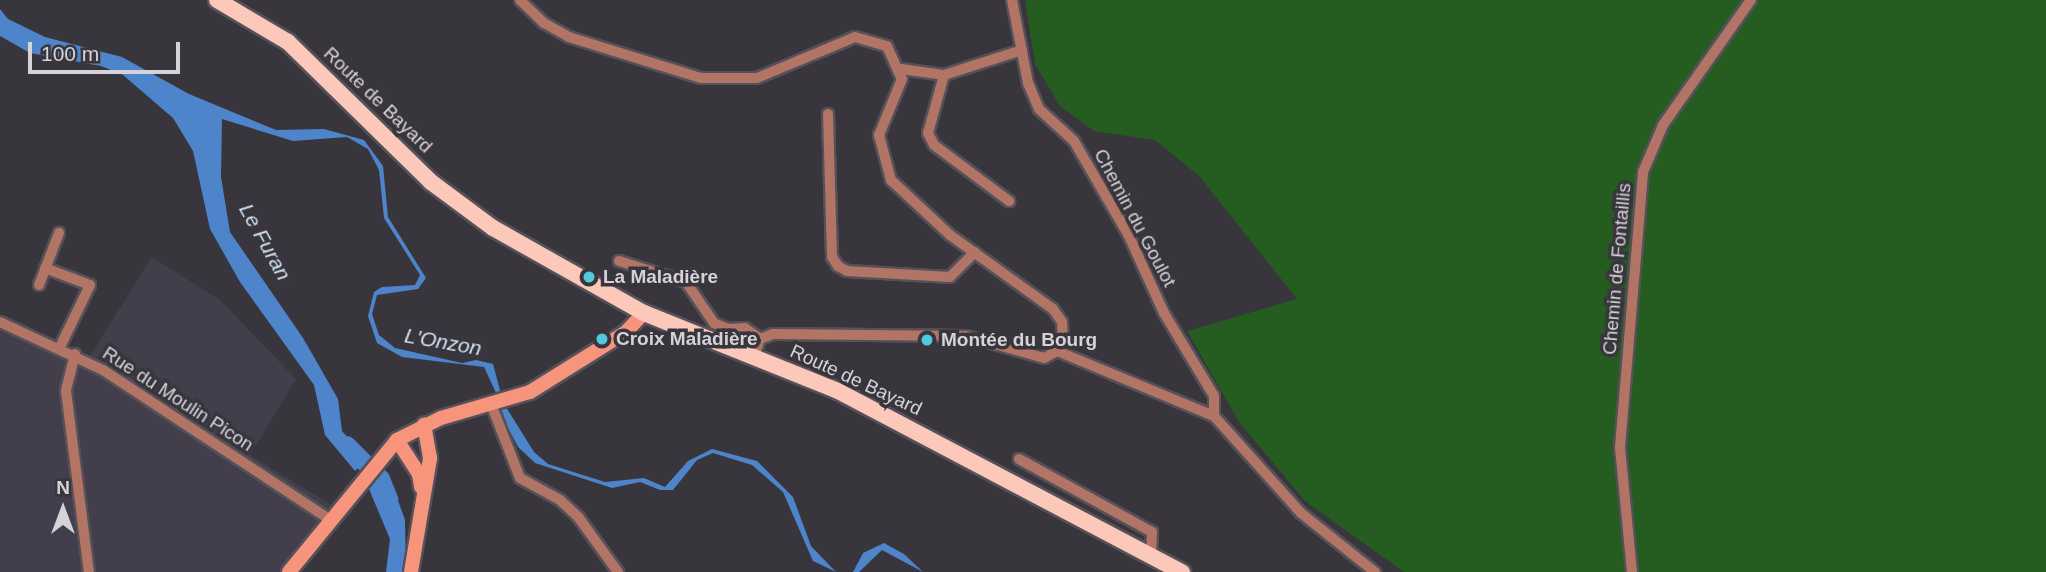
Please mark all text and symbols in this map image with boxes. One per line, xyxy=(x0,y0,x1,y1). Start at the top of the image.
scale bar xyxy=(32,28,184,72)
text: 100 m xyxy=(41,42,99,65)
street label: Route de Bayard xyxy=(319,42,437,158)
street label: Chemin du Goulot xyxy=(1089,145,1181,291)
street label: Chemin de Fontaillis xyxy=(1598,182,1636,356)
water label: Le Furan xyxy=(234,199,296,285)
place label: La Maladière xyxy=(603,266,718,288)
marker: La Maladière xyxy=(581,269,597,285)
water label: L'Onzon xyxy=(403,323,483,361)
place label: Croix Maladière xyxy=(616,328,757,350)
place label: Montée du Bourg xyxy=(941,329,1097,351)
marker: Croix Maladière xyxy=(594,331,610,347)
marker: Montée du Bourg xyxy=(919,332,935,348)
street label: Route de Bayard xyxy=(787,340,925,420)
street label: Rue du Moulin Picon xyxy=(98,342,258,456)
north arrow xyxy=(28,474,98,544)
text: N xyxy=(56,477,70,498)

